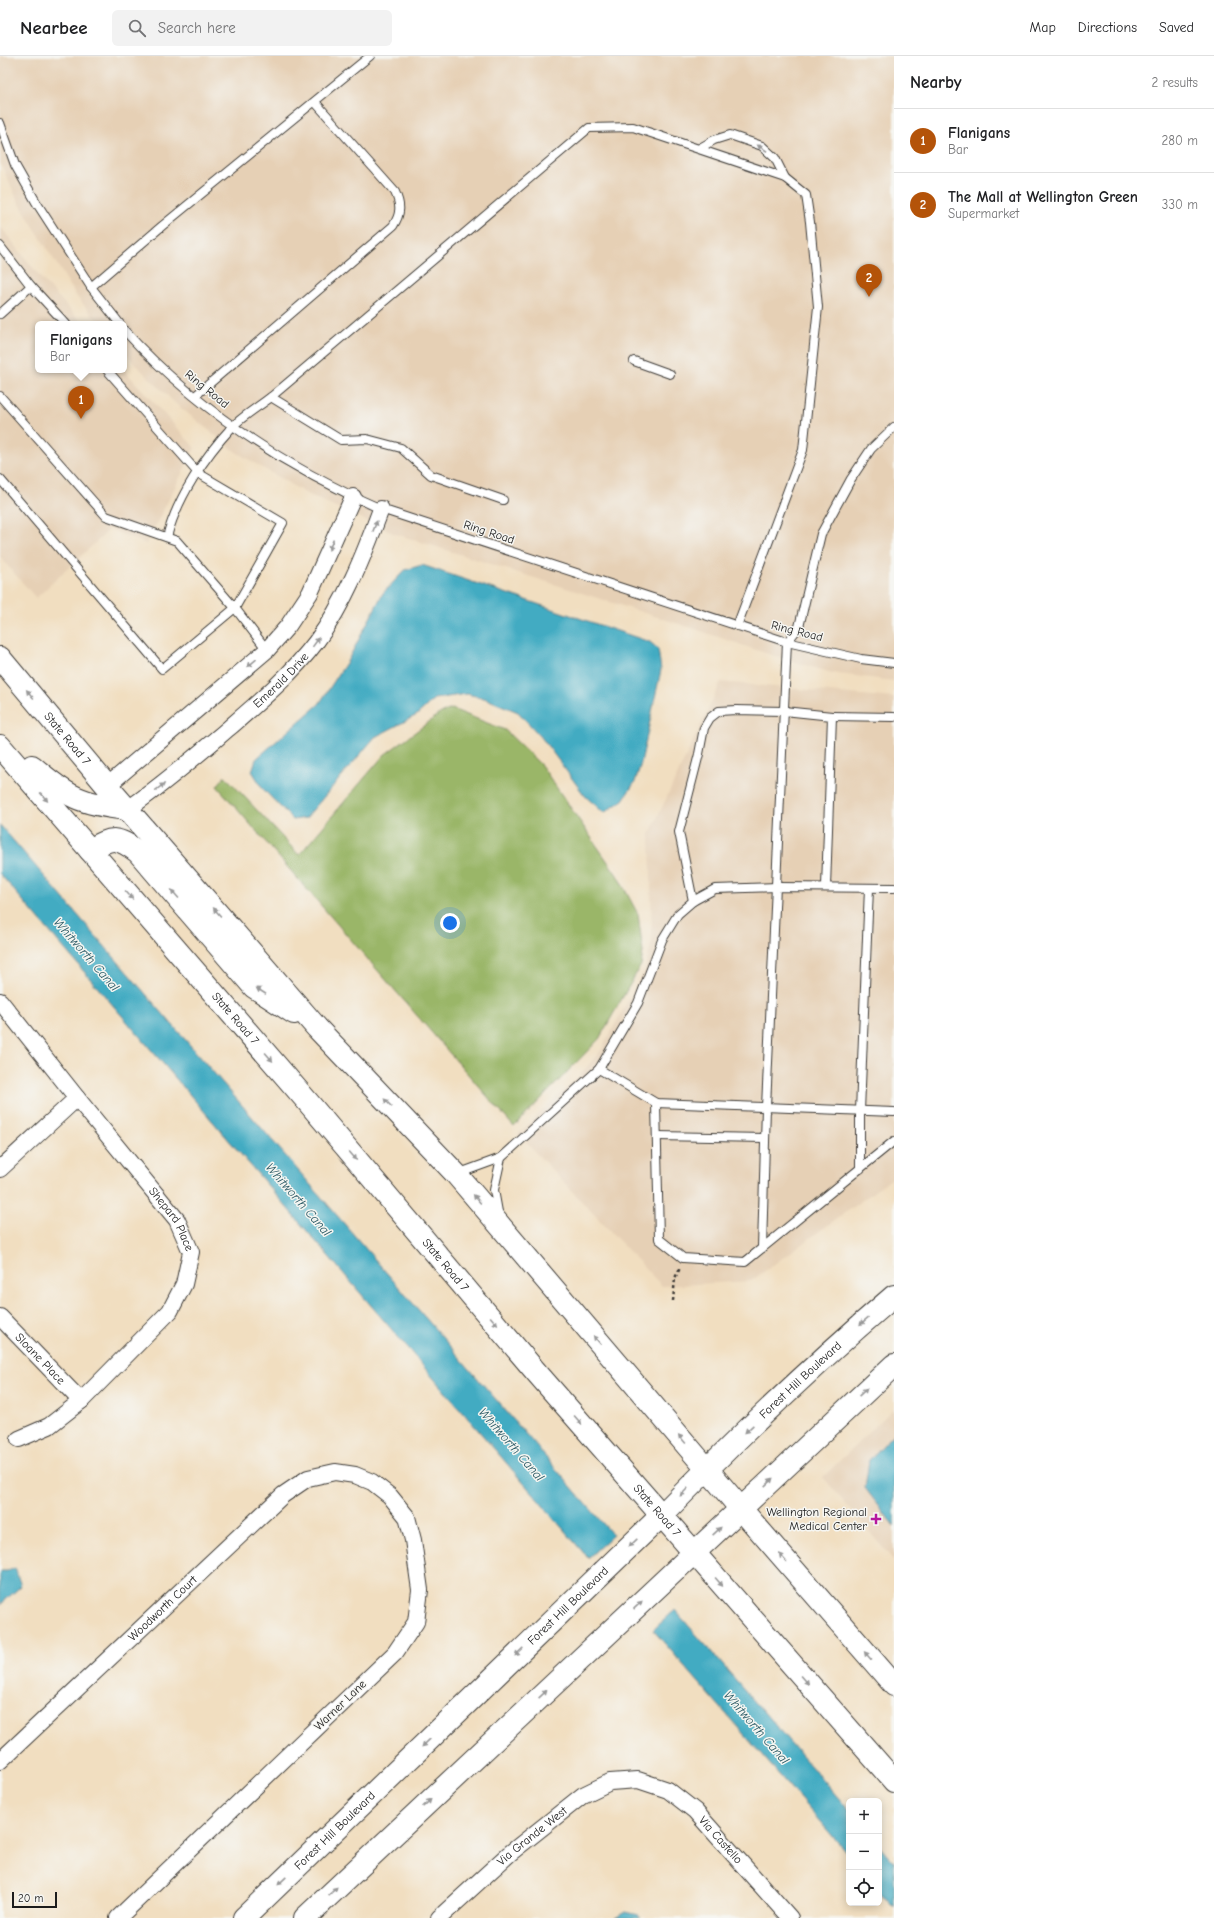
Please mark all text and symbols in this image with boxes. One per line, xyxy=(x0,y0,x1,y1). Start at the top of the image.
search box xyxy=(112,10,392,46)
text: Nearbee xyxy=(20,17,88,39)
icon: search xyxy=(126,17,148,39)
text: Search here xyxy=(158,19,236,37)
text: Map xyxy=(1029,19,1056,36)
text: Directions xyxy=(1078,19,1137,36)
text: Saved xyxy=(1159,19,1194,36)
text: Nearby xyxy=(910,73,961,92)
text: 2 results xyxy=(1151,75,1198,90)
text: Flanigans xyxy=(948,124,1010,142)
text: 1 xyxy=(920,133,926,148)
text: 280 m xyxy=(1161,133,1198,148)
text: Bar xyxy=(948,142,968,157)
one-way arrow xyxy=(757,144,768,152)
text: The Mall at Wellington Green xyxy=(948,188,1138,206)
text: 2 xyxy=(920,197,926,212)
text: 330 m xyxy=(1162,197,1198,212)
text: Supermarket xyxy=(948,206,1019,221)
pin: 2 xyxy=(856,264,882,297)
popup xyxy=(35,321,127,373)
text: Flanigans xyxy=(50,331,112,349)
text: Bar xyxy=(50,349,70,364)
street label: Ring Road xyxy=(182,367,232,411)
pin: 1 xyxy=(68,386,94,419)
street label: Ring Road xyxy=(462,517,516,547)
one-way arrow xyxy=(372,520,378,532)
one-way arrow xyxy=(328,540,334,552)
street label: Ring Road xyxy=(770,618,824,644)
one-way arrow xyxy=(312,636,320,647)
street label: Emerald Drive xyxy=(250,650,312,711)
one-way arrow xyxy=(247,658,256,667)
one-way arrow xyxy=(26,689,35,699)
street label: State Road 7 xyxy=(41,709,94,768)
one-way arrow xyxy=(154,783,165,791)
one-way arrow xyxy=(39,791,48,802)
one-way arrow xyxy=(170,889,179,900)
one-way arrow xyxy=(124,890,134,900)
one-way arrow xyxy=(212,907,221,918)
your location xyxy=(440,913,460,933)
water label: Whitworth Canal xyxy=(51,915,123,994)
one-way arrow xyxy=(255,988,266,995)
street label: State Road 7 xyxy=(209,989,262,1048)
one-way arrow xyxy=(264,1052,273,1061)
one-way arrow xyxy=(383,1098,393,1108)
one-way arrow xyxy=(349,1150,358,1161)
water label: Whitworth Canal xyxy=(263,1160,335,1239)
street label: Shepard Place xyxy=(146,1184,197,1253)
one-way arrow xyxy=(472,1193,481,1204)
street label: State Road 7 xyxy=(419,1236,472,1294)
one-way arrow xyxy=(489,1316,498,1327)
one-way arrow xyxy=(859,1317,870,1326)
street label: Sloane Place xyxy=(12,1330,68,1387)
one-way arrow xyxy=(593,1335,602,1346)
street label: Forest Hill Boulevard xyxy=(756,1338,844,1421)
one-way arrow xyxy=(858,1388,868,1397)
water label: Whitworth Canal xyxy=(476,1405,548,1484)
one-way arrow xyxy=(574,1415,583,1425)
one-way arrow xyxy=(744,1424,754,1434)
one-way arrow xyxy=(677,1434,686,1445)
one-way arrow xyxy=(764,1477,774,1487)
street label: State Road 7 xyxy=(631,1481,684,1540)
one-way arrow xyxy=(679,1487,689,1497)
place label: Wellington Regional Medical Center xyxy=(766,1505,867,1533)
marker: Wellington Regional Medical Center xyxy=(870,1513,882,1525)
one-way arrow xyxy=(712,1526,722,1536)
one-way arrow xyxy=(628,1538,638,1548)
one-way arrow xyxy=(779,1553,788,1563)
street label: Forest Hill Boulevard xyxy=(525,1564,611,1648)
street label: Woodworth Court xyxy=(125,1572,200,1644)
one-way arrow xyxy=(714,1577,724,1587)
one-way arrow xyxy=(633,1600,643,1610)
one-way arrow xyxy=(514,1648,525,1657)
one-way arrow xyxy=(864,1651,873,1661)
one-way arrow xyxy=(800,1675,809,1685)
street label: Warner Lane xyxy=(311,1677,369,1733)
water label: Whitworth Canal xyxy=(721,1688,793,1767)
one-way arrow xyxy=(538,1689,548,1699)
one-way arrow xyxy=(421,1738,431,1748)
street label: Forest Hill Boulevard xyxy=(291,1788,378,1873)
one-way arrow xyxy=(422,1798,432,1808)
map controls xyxy=(846,1798,882,1906)
button: + xyxy=(846,1798,882,1834)
street label: Via Grande West xyxy=(494,1803,570,1868)
street label: Via Castello xyxy=(696,1813,745,1867)
button: − xyxy=(846,1834,882,1870)
button: locate xyxy=(846,1870,882,1906)
one-way arrow xyxy=(277,1877,287,1886)
one-way arrow xyxy=(328,1887,338,1896)
scale bar xyxy=(12,1890,57,1909)
text: 20 m xyxy=(18,1892,43,1905)

